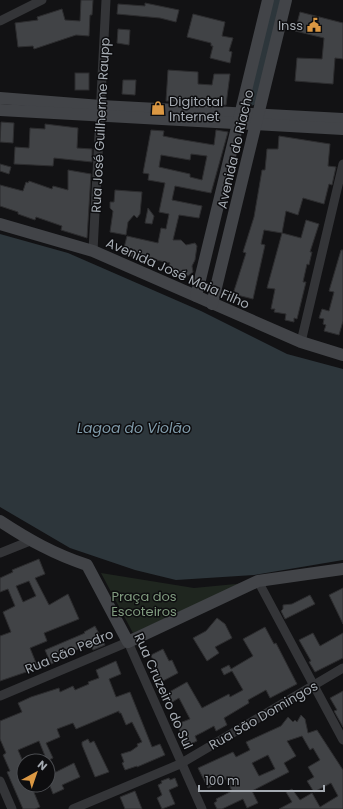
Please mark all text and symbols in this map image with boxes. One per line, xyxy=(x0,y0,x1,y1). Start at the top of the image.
place label: Inss xyxy=(278,16,303,35)
public building icon: Inss xyxy=(306,17,322,33)
street label: Rua José Guilherme Raupp xyxy=(86,37,115,213)
street label: Avenida do Riacho xyxy=(213,88,258,211)
place label: Digitotal Internet xyxy=(169,92,223,126)
shop icon: Digitotal Internet xyxy=(150,100,166,116)
street label: Avenida José Maia Filho xyxy=(103,233,253,314)
water label: Lagoa do Violão xyxy=(77,418,191,438)
park label: Praça dos Escoteiros xyxy=(111,587,177,621)
street label: Rua São Pedro xyxy=(22,624,116,679)
street label: Rua Cruzeiro do Sul xyxy=(129,630,198,752)
street label: Rua São Domingos xyxy=(205,676,321,754)
north arrow xyxy=(16,753,56,793)
text: N xyxy=(34,757,51,774)
scale bar xyxy=(199,767,324,793)
text: 100 m xyxy=(205,772,239,789)

